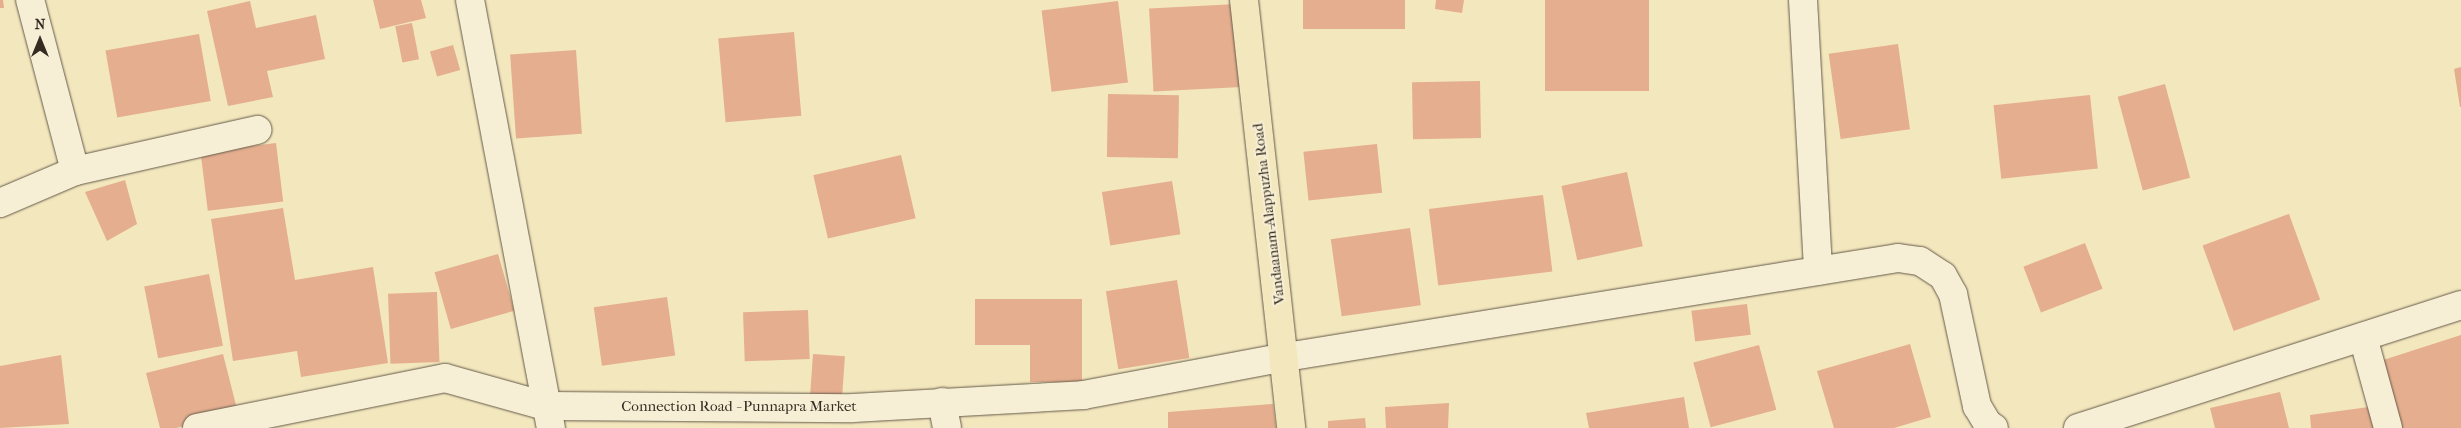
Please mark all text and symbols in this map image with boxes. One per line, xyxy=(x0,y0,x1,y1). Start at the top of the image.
north arrow xyxy=(15,15,65,65)
text: N xyxy=(35,16,45,33)
street label: Vandaanam-Alappuzha Road xyxy=(1249,122,1289,306)
street label: Connection Road - Punnapra Market xyxy=(621,398,857,416)

